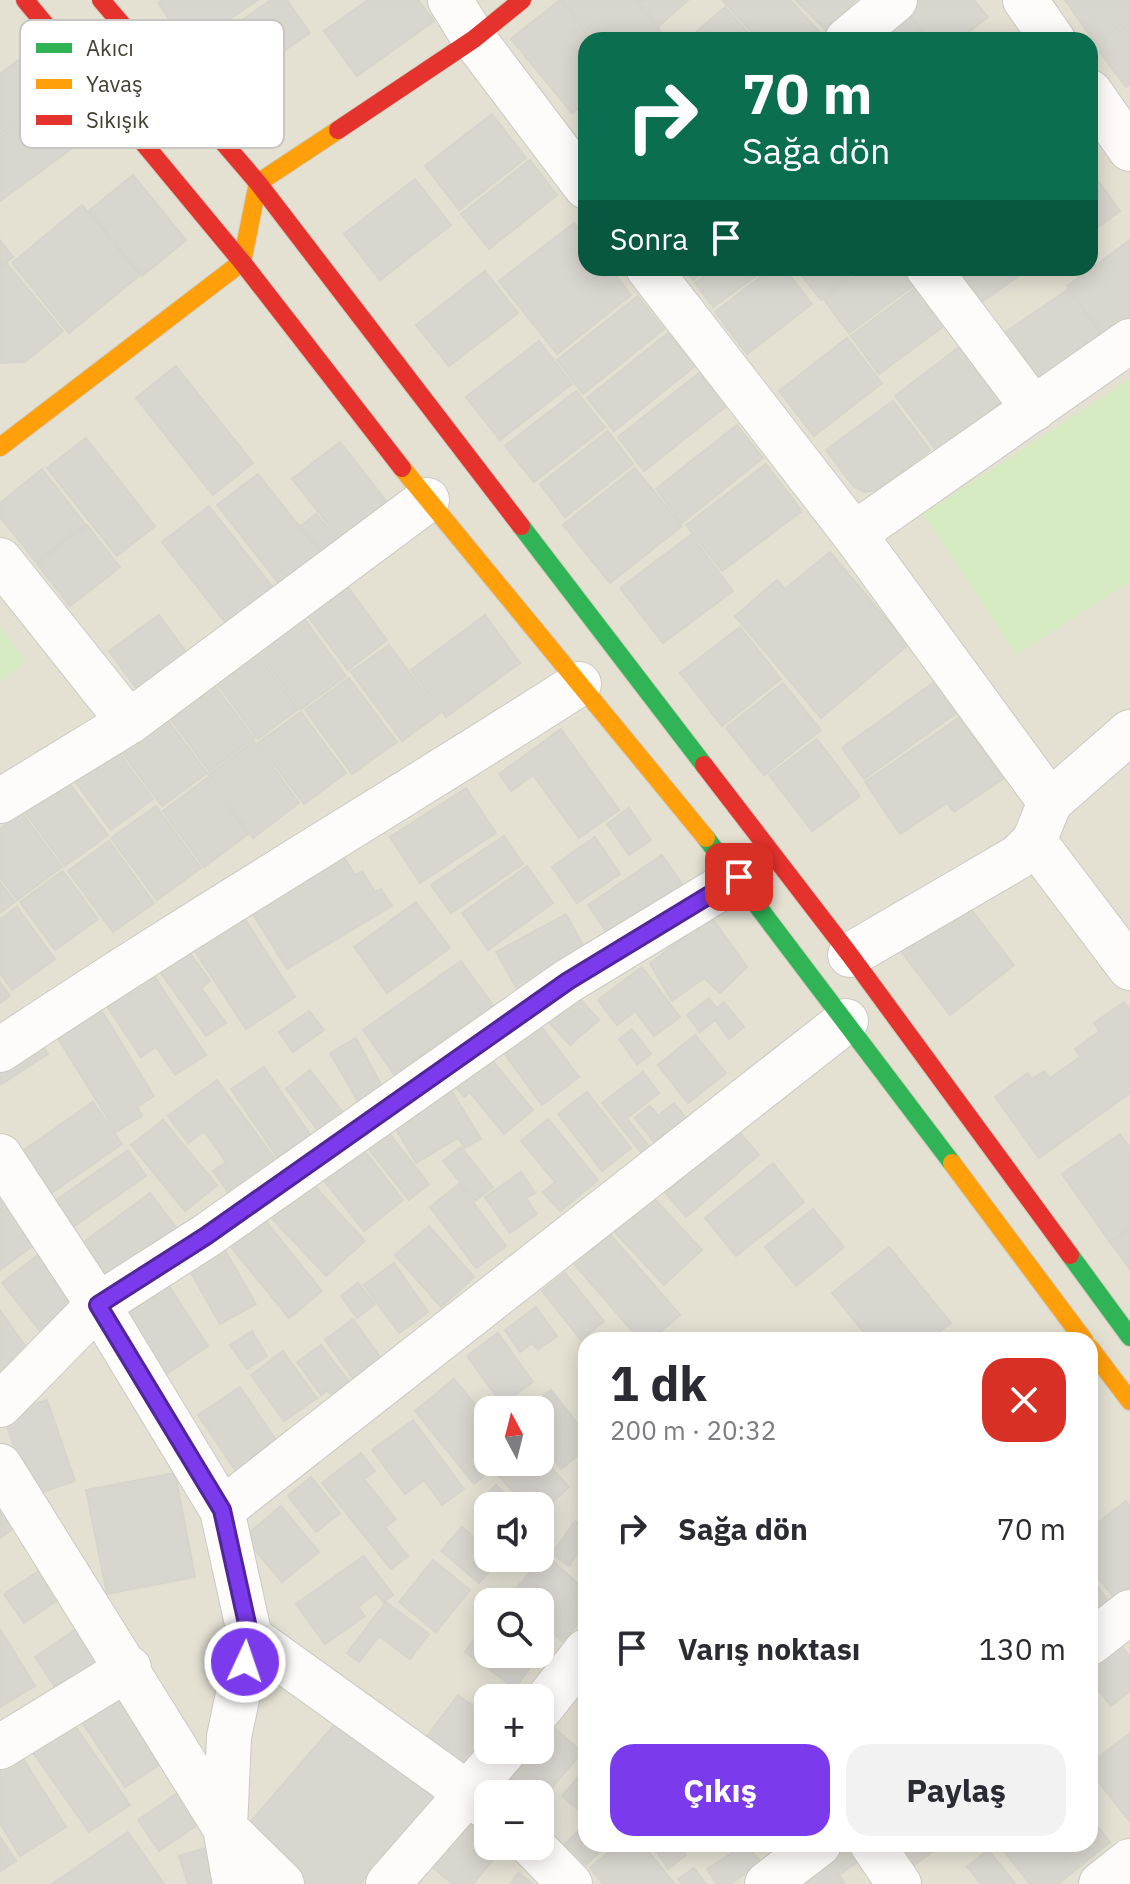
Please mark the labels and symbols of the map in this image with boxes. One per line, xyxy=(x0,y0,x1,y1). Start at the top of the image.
legend xyxy=(20,20,284,148)
text: Akıcı xyxy=(86,33,134,62)
text: Yavaş xyxy=(86,69,143,98)
text: Sıkışık xyxy=(86,105,150,134)
pin xyxy=(705,843,773,911)
north arrow xyxy=(474,1396,554,1476)
position arrow xyxy=(203,1620,287,1704)

